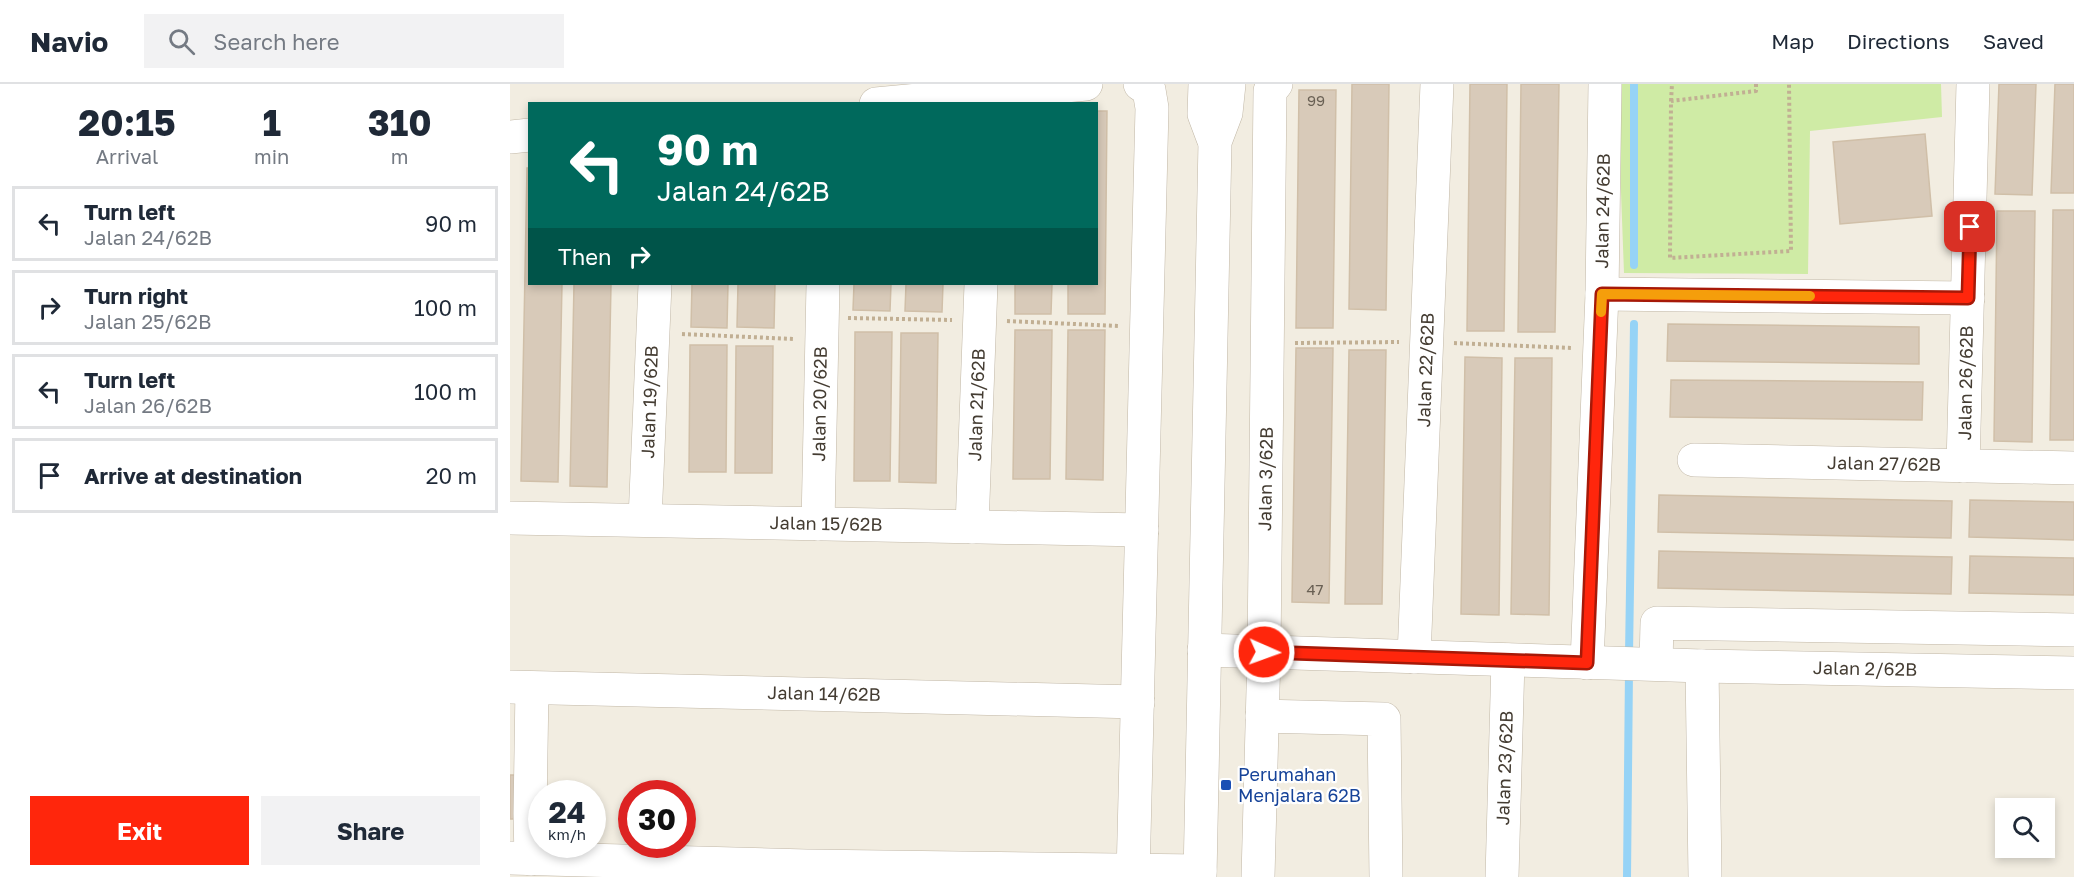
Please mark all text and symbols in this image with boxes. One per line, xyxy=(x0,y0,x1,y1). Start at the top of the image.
search box xyxy=(144,14,564,68)
text: Navio xyxy=(30,25,108,58)
icon: search xyxy=(165,25,198,58)
text: Search here xyxy=(213,28,339,55)
text: Map xyxy=(1771,28,1814,54)
text: Directions xyxy=(1847,28,1950,54)
text: Saved xyxy=(1983,28,2044,54)
house number: 99 xyxy=(1307,91,1325,109)
text: 20:15 xyxy=(78,101,176,144)
text: 1 xyxy=(262,101,281,144)
text: 310 xyxy=(368,101,432,144)
text: 90 m xyxy=(657,124,758,174)
icon: left xyxy=(558,126,636,204)
text: Arrival xyxy=(96,144,158,168)
text: min xyxy=(254,144,289,168)
text: m xyxy=(391,144,409,168)
street label: Jalan 24/62B xyxy=(1590,153,1614,269)
text: Jalan 24/62B xyxy=(657,175,830,207)
text: Turn left xyxy=(84,198,175,225)
pin xyxy=(1944,201,1995,252)
icon: left xyxy=(33,207,66,240)
text: 90 m xyxy=(425,210,477,237)
icon: arrive xyxy=(1953,210,1986,243)
text: Jalan 24/62B xyxy=(84,225,212,249)
icon: right xyxy=(623,240,656,273)
text: Then xyxy=(558,243,611,270)
text: Turn right xyxy=(84,282,188,309)
icon: right xyxy=(33,291,66,324)
text: 100 m xyxy=(414,294,477,321)
text: Jalan 25/62B xyxy=(84,309,211,333)
street label: Jalan 22/62B xyxy=(1412,312,1438,428)
street label: Jalan 26/62B xyxy=(1953,325,1977,441)
street label: Jalan 19/62B xyxy=(636,345,662,459)
street label: Jalan 20/62B xyxy=(807,346,831,462)
street label: Jalan 21/62B xyxy=(963,348,989,462)
text: Turn left xyxy=(84,366,175,393)
icon: left xyxy=(33,375,66,408)
text: 100 m xyxy=(414,378,477,405)
text: Jalan 26/62B xyxy=(84,393,212,417)
street label: Jalan 3/62B xyxy=(1253,427,1277,531)
street label: Jalan 27/62B xyxy=(1827,451,1941,475)
icon: arrive xyxy=(33,459,66,492)
text: Arrive at destination xyxy=(84,462,302,489)
text: 20 m xyxy=(426,462,477,489)
street label: Jalan 15/62B xyxy=(769,511,883,535)
house number: 47 xyxy=(1306,580,1324,598)
position arrow xyxy=(1232,620,1296,684)
street label: Jalan 2/62B xyxy=(1813,656,1917,680)
street label: Jalan 14/62B xyxy=(767,681,881,705)
street label: Jalan 23/62B xyxy=(1491,710,1517,826)
place label: Perumahan Menjalara 62B xyxy=(1238,763,1361,806)
marker: Perumahan Menjalara 62B xyxy=(1219,778,1233,792)
speed limit sign: 30 xyxy=(618,780,696,858)
text: 24 xyxy=(548,794,586,830)
button: Exit xyxy=(30,796,249,865)
button: Share xyxy=(261,796,480,865)
map controls xyxy=(1995,798,2055,858)
button: search xyxy=(1995,798,2055,858)
text: km/h xyxy=(548,825,586,843)

